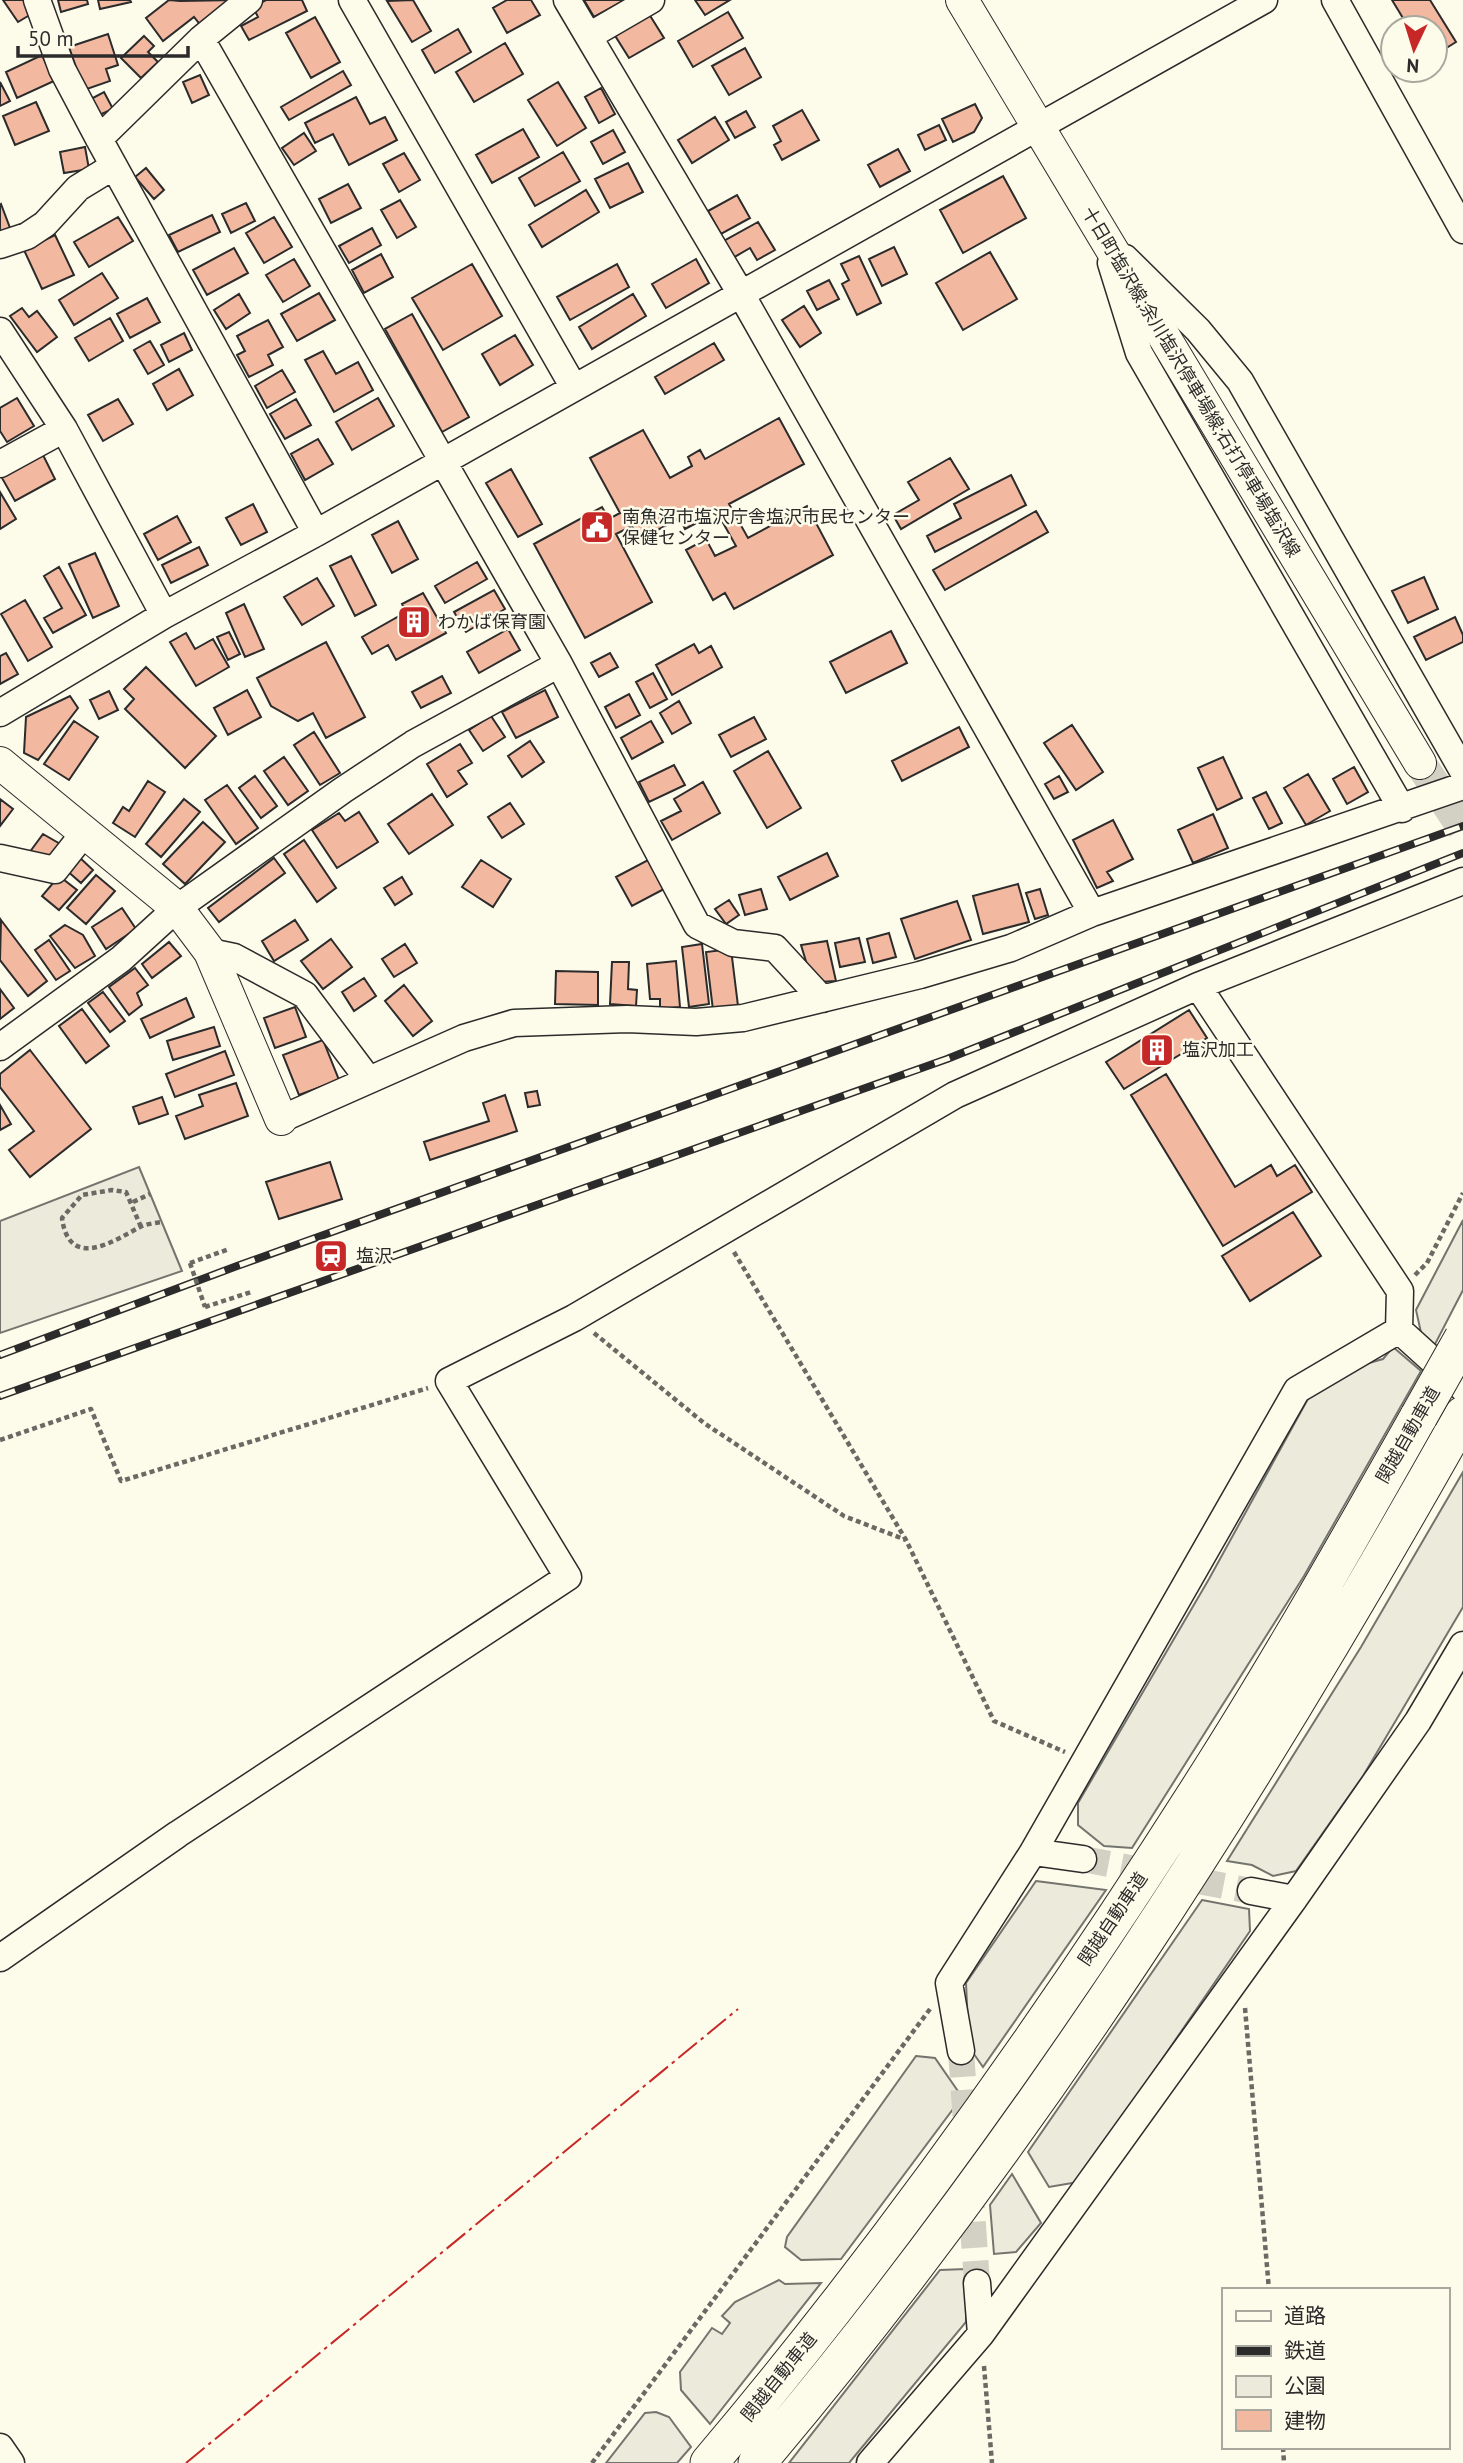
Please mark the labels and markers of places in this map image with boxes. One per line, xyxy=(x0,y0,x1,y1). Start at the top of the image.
place label: 南魚沼市塩沢庁舎塩沢市民センター 保健センター xyxy=(622,505,910,549)
public building icon: 南魚沼市塩沢庁舎塩沢市民センター 保健センター xyxy=(578,508,616,546)
building icon: わかば保育園 xyxy=(395,603,433,641)
place label: わかば保育園 xyxy=(438,610,546,633)
building icon: 塩沢加工 xyxy=(1138,1031,1176,1069)
place label: 塩沢加工 xyxy=(1182,1038,1254,1061)
station icon: 塩沢 xyxy=(312,1237,350,1275)
place label: 塩沢 xyxy=(356,1244,392,1267)

